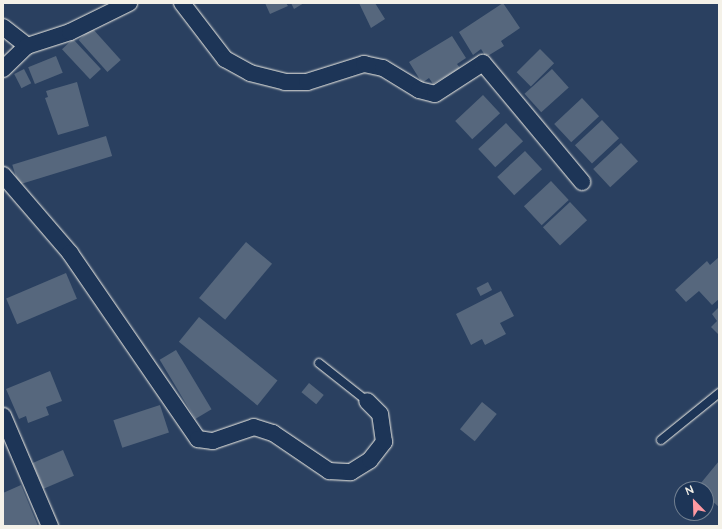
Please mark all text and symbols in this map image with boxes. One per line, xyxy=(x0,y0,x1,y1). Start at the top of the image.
north arrow xyxy=(674,481,714,521)
text: N xyxy=(683,482,696,499)

